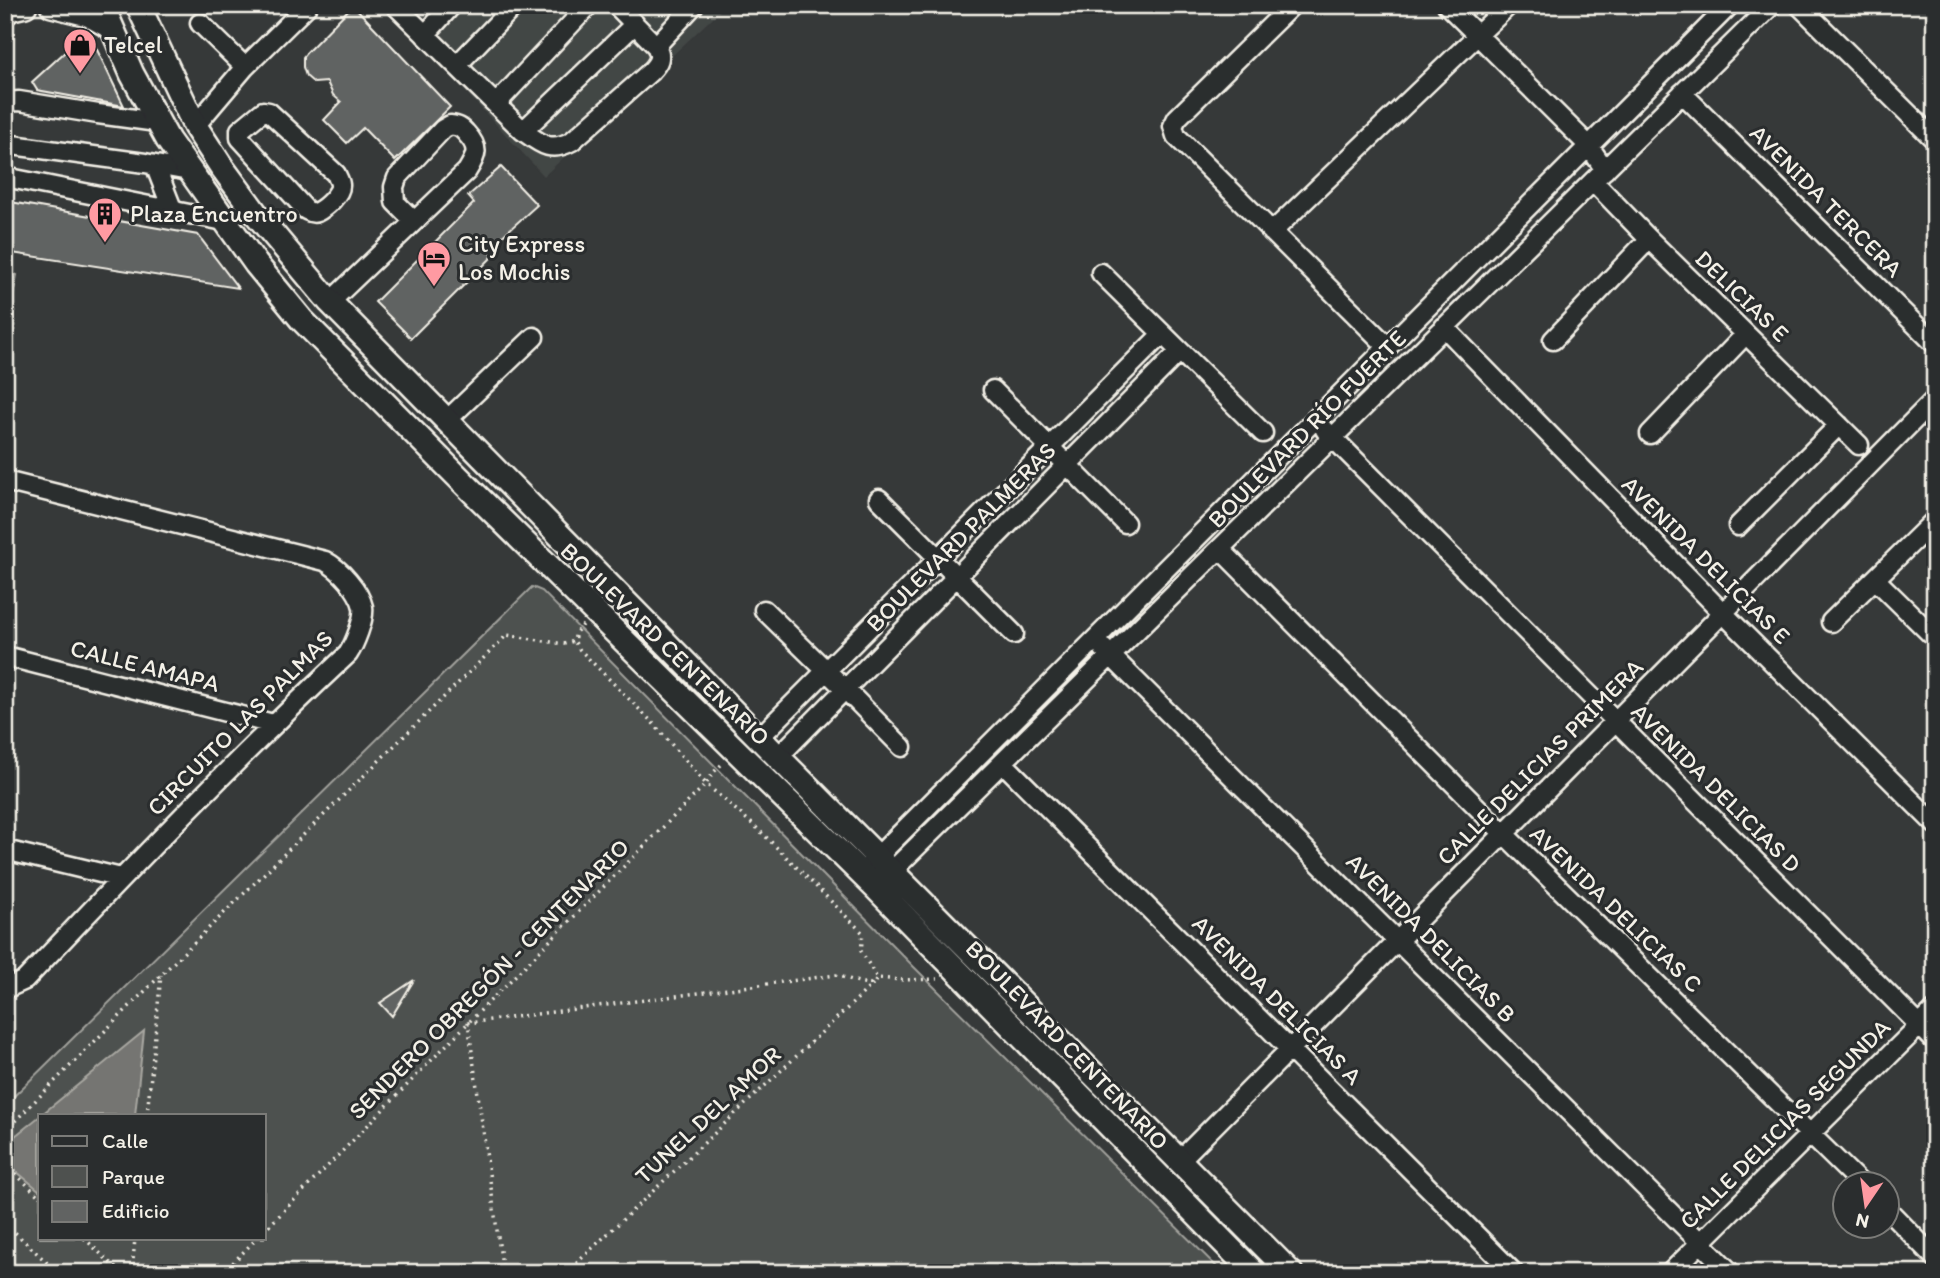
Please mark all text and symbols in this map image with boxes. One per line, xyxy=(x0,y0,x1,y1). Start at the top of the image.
shop icon: Telcel xyxy=(61,26,99,75)
place label: Telcel xyxy=(104,30,163,59)
street label: AVENIDA TERCERA xyxy=(1744,118,1909,283)
building icon: Plaza Encuentro xyxy=(86,195,124,244)
place label: Plaza Encuentro xyxy=(130,199,298,228)
place label: City Express Los Mochis xyxy=(458,229,585,286)
hotel icon: City Express Los Mochis xyxy=(415,239,453,288)
street label: DELICIAS E xyxy=(1689,244,1795,348)
street label: BOULEVARD RÍO FUERTE xyxy=(1201,323,1412,534)
street label: BOULEVARD PALMERAS xyxy=(860,436,1062,638)
street label: AVENIDA DELICIAS E xyxy=(1616,469,1797,650)
street label: BOULEVARD CENTENARIO xyxy=(554,536,776,751)
street label: CIRCUITO LAS PALMAS xyxy=(141,624,339,822)
street label: CALLE AMAPA xyxy=(68,633,223,698)
street label: CALLE DELICIAS PRIMERA xyxy=(1430,652,1649,871)
street label: AVENIDA DELICIAS D xyxy=(1625,697,1807,879)
street label: AVENIDA DELICIAS C xyxy=(1524,819,1709,998)
street label: SENDERO OBREGÓN - CENTENARIO xyxy=(342,832,635,1125)
street label: AVENIDA DELICIAS B xyxy=(1340,847,1522,1029)
street label: AVENIDA DELICIAS A xyxy=(1186,909,1368,1091)
street label: BOULEVARD CENTENARIO xyxy=(960,934,1175,1156)
street label: CALLE DELICIAS SEGUNDA xyxy=(1673,1012,1897,1236)
street label: TUNEL DEL AMOR xyxy=(629,1040,787,1190)
legend xyxy=(38,1114,266,1240)
text: Calle xyxy=(102,1128,148,1153)
text: Parque xyxy=(102,1164,165,1189)
north arrow xyxy=(1832,1170,1902,1240)
text: Edificio xyxy=(102,1198,170,1223)

